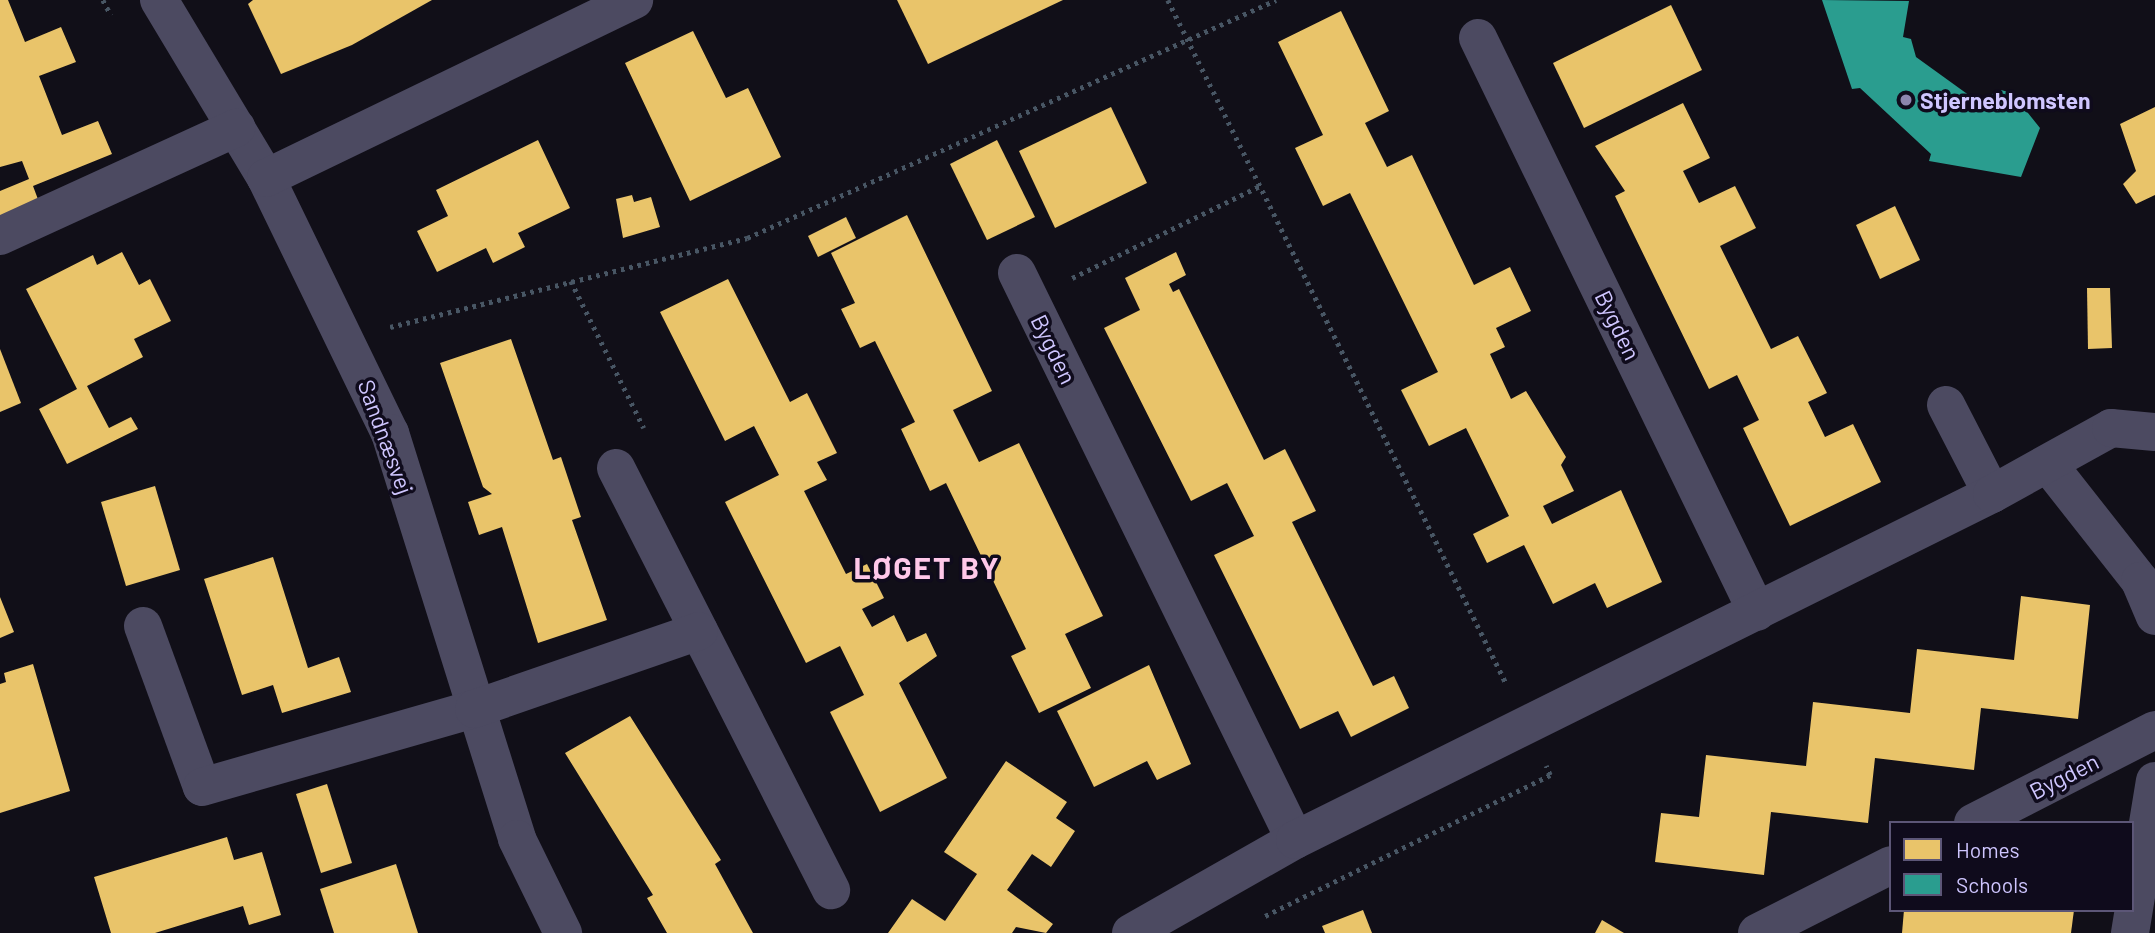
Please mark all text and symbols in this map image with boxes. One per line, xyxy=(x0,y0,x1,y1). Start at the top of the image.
place label: Stjerneblomsten xyxy=(1920,86,2091,114)
marker: Stjerneblomsten xyxy=(1898,92,1914,108)
street label: Bygden xyxy=(1589,286,1647,364)
street label: Bygden xyxy=(1025,310,1083,388)
street label: Sandnæsvej xyxy=(353,376,419,498)
district label: LØGET BY xyxy=(855,549,999,585)
street label: Bygden xyxy=(2025,747,2103,805)
legend xyxy=(1889,821,2134,912)
text: Homes xyxy=(1956,837,2020,862)
text: Schools xyxy=(1956,872,2028,897)

